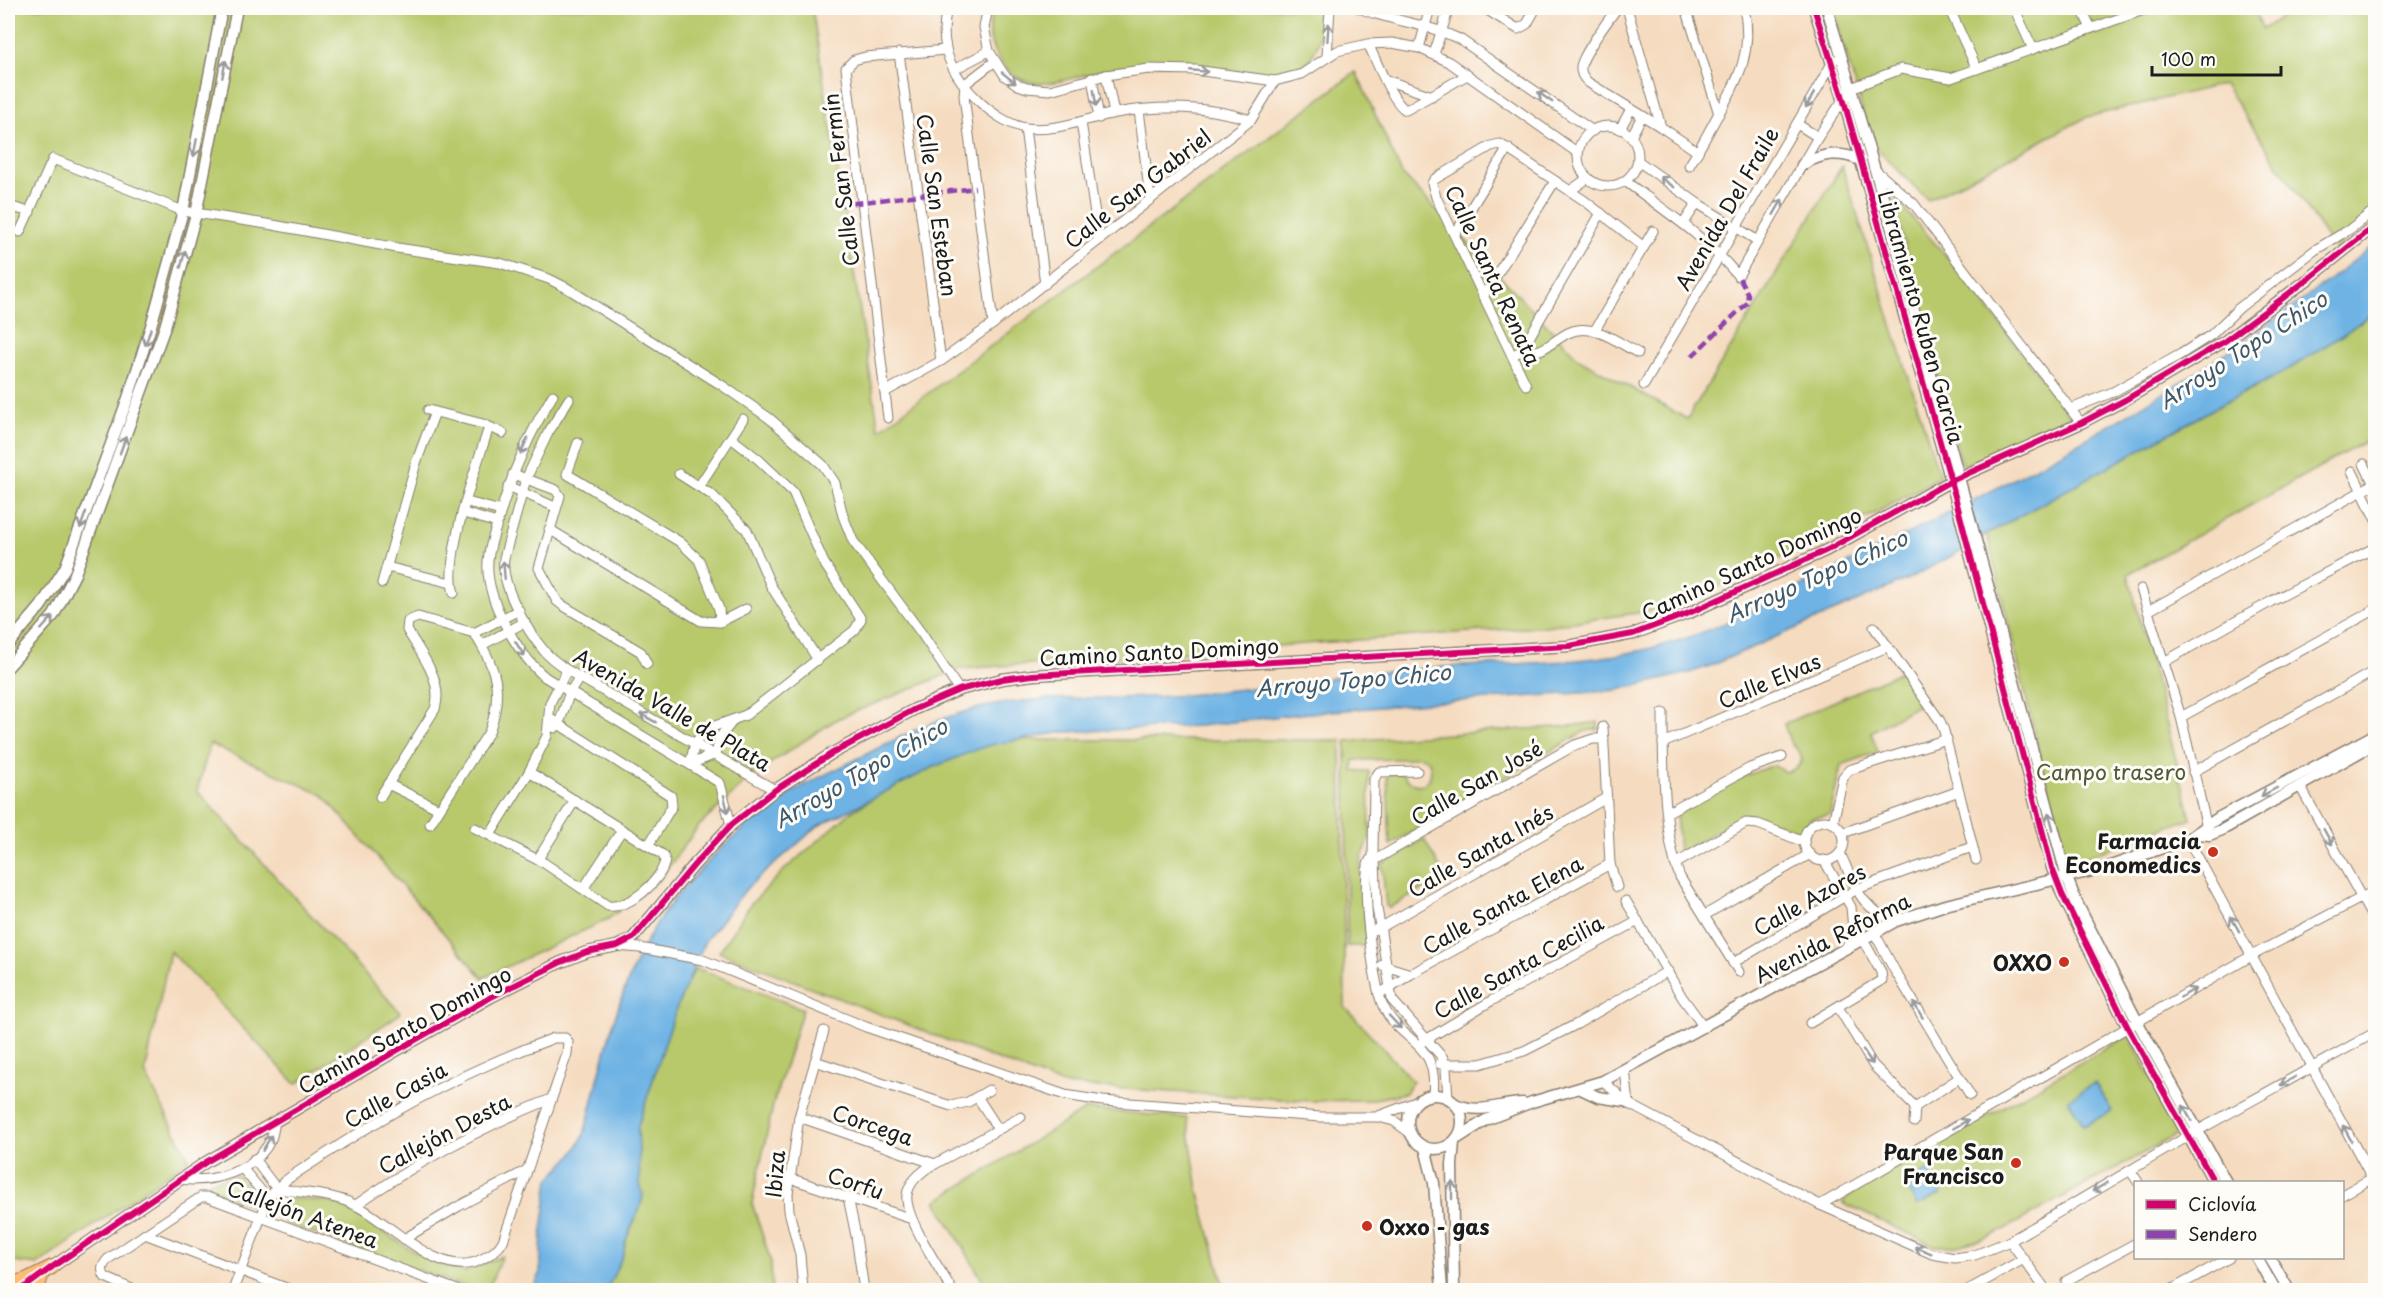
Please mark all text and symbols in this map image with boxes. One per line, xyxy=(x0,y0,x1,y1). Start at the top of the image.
one-way arrow xyxy=(1323,22,1334,42)
scale bar xyxy=(2152,39,2281,77)
text: 100 m xyxy=(2161,45,2216,72)
one-way arrow xyxy=(219,60,230,79)
one-way arrow xyxy=(1188,66,1208,77)
one-way arrow xyxy=(1001,72,1017,85)
one-way arrow xyxy=(1090,87,1101,107)
one-way arrow xyxy=(1538,91,1554,103)
street label: Calle San Fermín xyxy=(814,92,866,268)
one-way arrow xyxy=(1804,92,1816,109)
street label: Calle San Esteban xyxy=(909,112,967,298)
street label: Calle San Gabriel xyxy=(1057,120,1217,256)
street label: Avenida Del Fraile xyxy=(1666,120,1786,296)
one-way arrow xyxy=(189,137,200,157)
one-way arrow xyxy=(1659,176,1676,188)
street label: Calle Santa Renata xyxy=(1438,179,1550,371)
street label: Libramiento Ruben Garcia xyxy=(1870,186,1974,448)
one-way arrow xyxy=(1772,199,1784,216)
one-way arrow xyxy=(178,250,190,269)
water label: Arroyo Topo Chico xyxy=(2151,281,2334,416)
one-way arrow xyxy=(142,327,153,346)
one-way arrow xyxy=(118,436,129,455)
one-way arrow xyxy=(518,436,529,454)
street label: Camino Santo Domingo xyxy=(1635,498,1867,628)
one-way arrow xyxy=(76,510,87,529)
water label: Arroyo Topo Chico xyxy=(1720,520,1913,630)
one-way arrow xyxy=(498,561,509,580)
one-way arrow xyxy=(40,616,54,631)
street label: Camino Santo Domingo xyxy=(1038,629,1280,673)
street label: Avenida Valle de Plata xyxy=(568,639,778,779)
one-way arrow xyxy=(515,640,527,657)
street label: Calle Elvas xyxy=(1713,644,1825,716)
water label: Arroyo Topo Chico xyxy=(1254,654,1453,704)
water label: Arroyo Topo Chico xyxy=(767,708,954,835)
one-way arrow xyxy=(640,712,657,724)
street label: Calle San José xyxy=(1404,731,1548,833)
park label: Campo trasero xyxy=(2036,755,2186,787)
one-way arrow xyxy=(2261,786,2278,798)
one-way arrow xyxy=(721,794,733,813)
street label: Calle Santa Inés xyxy=(1401,795,1559,905)
one-way arrow xyxy=(2045,812,2056,831)
place label: Farmacia Economedics xyxy=(2065,824,2202,880)
one-way arrow xyxy=(2322,828,2334,845)
marker: Farmacia Economedics xyxy=(2206,845,2220,859)
street label: Calle Santa Elena xyxy=(1416,846,1589,961)
street label: Calle Azores xyxy=(1747,855,1871,943)
street label: Avenida Reforma xyxy=(1748,884,1916,990)
street label: Calle Santa Cecilia xyxy=(1427,906,1609,1026)
one-way arrow xyxy=(2229,916,2241,933)
place label: OXXO xyxy=(1993,946,2052,978)
marker: OXXO xyxy=(2057,955,2071,969)
street label: Camino Santo Domingo xyxy=(291,957,517,1101)
one-way arrow xyxy=(2179,987,2196,999)
one-way arrow xyxy=(1912,1002,1924,1019)
one-way arrow xyxy=(1388,1014,1402,1029)
one-way arrow xyxy=(1862,1048,1874,1065)
street label: Calle Casia xyxy=(338,1052,452,1135)
one-way arrow xyxy=(2280,1075,2297,1087)
street label: Callejón Desta xyxy=(372,1085,516,1181)
street label: Corcega xyxy=(828,1095,918,1153)
one-way arrow xyxy=(2181,1105,2193,1122)
one-way arrow xyxy=(1952,1118,1970,1129)
one-way arrow xyxy=(2341,1125,2352,1143)
one-way arrow xyxy=(262,1135,274,1152)
place label: Parque San Francisco xyxy=(1883,1135,2004,1191)
street label: Ibiza xyxy=(756,1148,792,1199)
marker: Parque San Francisco xyxy=(2009,1156,2023,1170)
street label: Corfu xyxy=(824,1157,888,1207)
street label: Callejón Atenea xyxy=(223,1171,383,1255)
one-way arrow xyxy=(1446,1181,1458,1201)
legend xyxy=(2134,1181,2344,1259)
one-way arrow xyxy=(2091,1182,2108,1194)
text: Ciclovía xyxy=(2188,1190,2257,1217)
place label: Oxxo - gas xyxy=(1379,1210,1489,1242)
marker: Oxxo - gas xyxy=(1360,1219,1374,1233)
text: Sendero xyxy=(2188,1220,2257,1247)
one-way arrow xyxy=(1915,1244,1933,1255)

